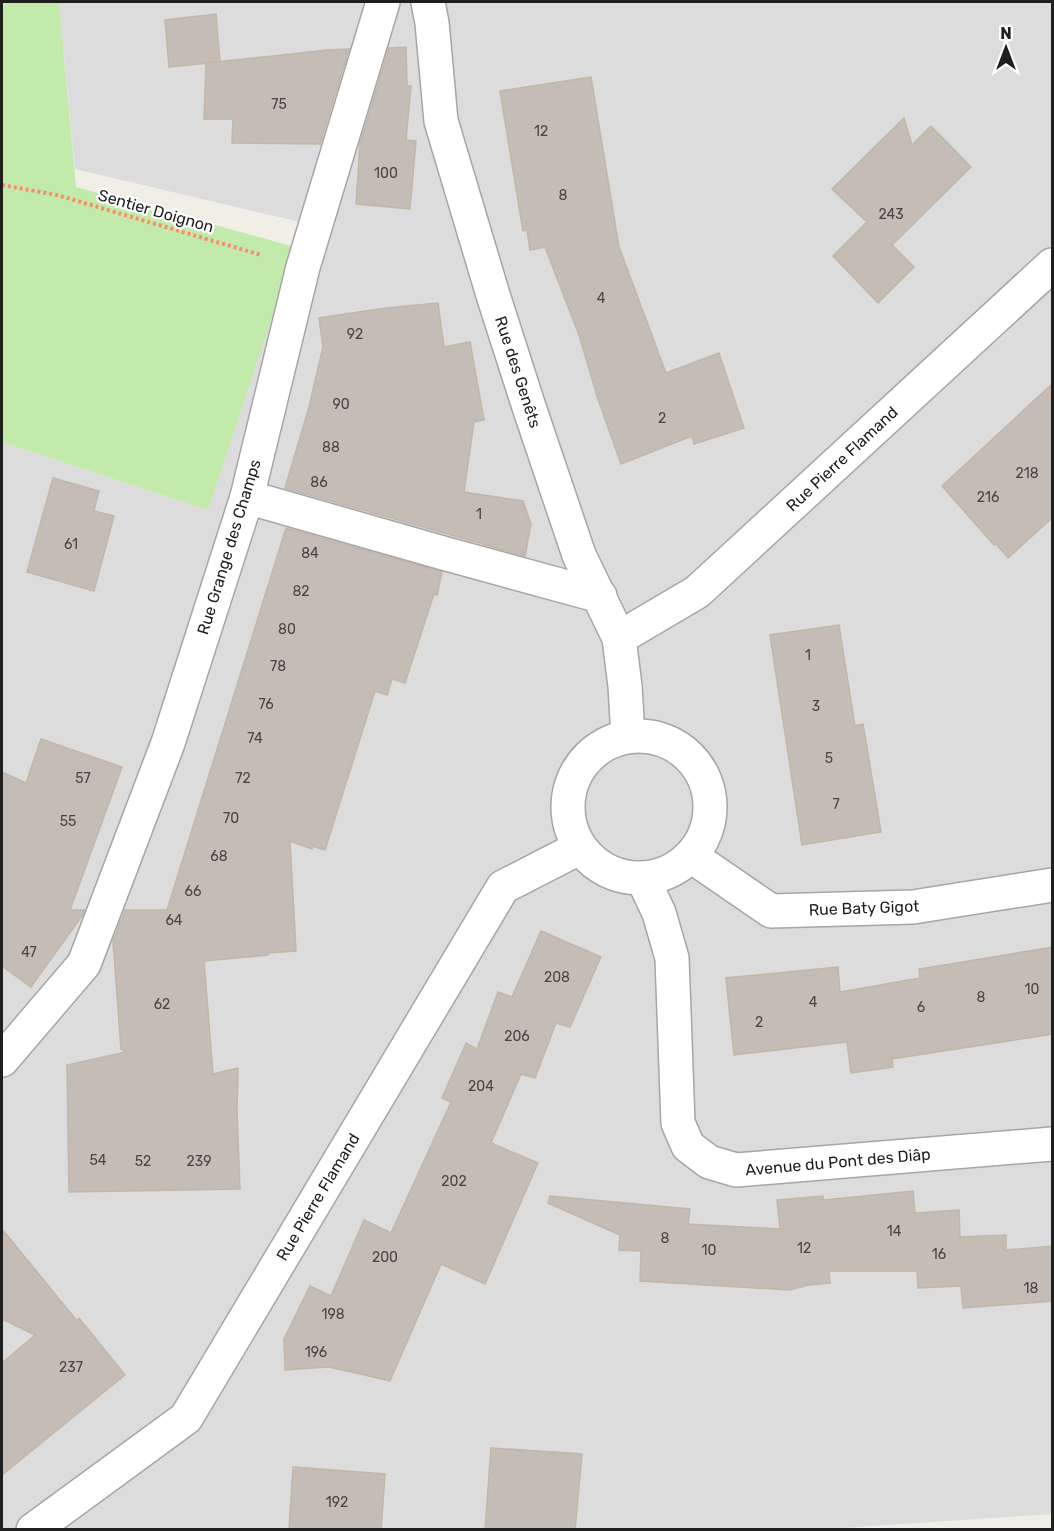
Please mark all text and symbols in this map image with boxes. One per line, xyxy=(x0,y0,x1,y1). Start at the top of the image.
north arrow xyxy=(976,18,1036,78)
text: N xyxy=(1000,24,1012,43)
house number: 75 xyxy=(271,96,287,113)
house number: 12 xyxy=(534,123,548,140)
house number: 100 xyxy=(374,165,398,182)
street label: Sentier Doignon xyxy=(96,185,216,237)
house number: 8 xyxy=(559,187,568,204)
house number: 243 xyxy=(878,206,904,223)
house number: 4 xyxy=(597,290,606,307)
street label: Rue des Genêts xyxy=(491,314,545,430)
house number: 92 xyxy=(347,326,363,343)
house number: 90 xyxy=(332,396,350,413)
street label: Rue Pierre Flamand xyxy=(782,402,902,516)
house number: 2 xyxy=(658,410,666,427)
house number: 88 xyxy=(322,439,340,456)
street label: Rue Grange des Champs xyxy=(193,457,265,637)
house number: 218 xyxy=(1015,465,1039,482)
house number: 86 xyxy=(310,474,328,491)
house number: 216 xyxy=(977,489,999,506)
house number: 1 xyxy=(476,506,482,523)
house number: 61 xyxy=(64,536,78,553)
house number: 84 xyxy=(301,545,319,562)
house number: 82 xyxy=(292,583,310,600)
house number: 80 xyxy=(278,621,296,638)
house number: 1 xyxy=(805,647,811,664)
house number: 78 xyxy=(270,658,286,675)
house number: 76 xyxy=(258,696,274,713)
house number: 3 xyxy=(812,698,820,715)
house number: 74 xyxy=(247,730,263,747)
house number: 5 xyxy=(825,750,833,767)
house number: 57 xyxy=(75,770,91,787)
house number: 72 xyxy=(235,770,251,787)
house number: 7 xyxy=(832,796,840,813)
house number: 70 xyxy=(223,810,239,827)
house number: 55 xyxy=(60,813,76,830)
house number: 68 xyxy=(210,848,228,865)
house number: 66 xyxy=(185,883,201,900)
street label: Rue Baty Gigot xyxy=(808,897,920,919)
house number: 64 xyxy=(165,912,183,929)
house number: 47 xyxy=(21,944,37,961)
house number: 208 xyxy=(544,969,570,986)
house number: 10 xyxy=(1025,981,1040,998)
house number: 8 xyxy=(977,989,986,1006)
house number: 4 xyxy=(809,994,818,1011)
house number: 62 xyxy=(154,996,170,1013)
house number: 6 xyxy=(917,999,925,1016)
house number: 2 xyxy=(755,1014,763,1031)
house number: 206 xyxy=(504,1028,530,1045)
house number: 204 xyxy=(468,1078,494,1095)
street label: Rue Pierre Flamand xyxy=(272,1130,364,1264)
street label: Avenue du Pont des Diâp xyxy=(745,1144,931,1180)
house number: 54 xyxy=(89,1152,107,1169)
house number: 52 xyxy=(135,1153,151,1170)
house number: 239 xyxy=(187,1153,211,1170)
house number: 202 xyxy=(441,1173,467,1190)
house number: 14 xyxy=(887,1223,902,1240)
house number: 8 xyxy=(661,1230,670,1247)
house number: 12 xyxy=(797,1240,811,1257)
house number: 10 xyxy=(702,1242,717,1259)
house number: 16 xyxy=(932,1246,946,1263)
house number: 200 xyxy=(372,1249,398,1266)
house number: 18 xyxy=(1024,1280,1039,1297)
house number: 198 xyxy=(321,1306,345,1323)
house number: 196 xyxy=(305,1344,327,1361)
house number: 237 xyxy=(59,1359,83,1376)
house number: 192 xyxy=(326,1494,348,1511)

